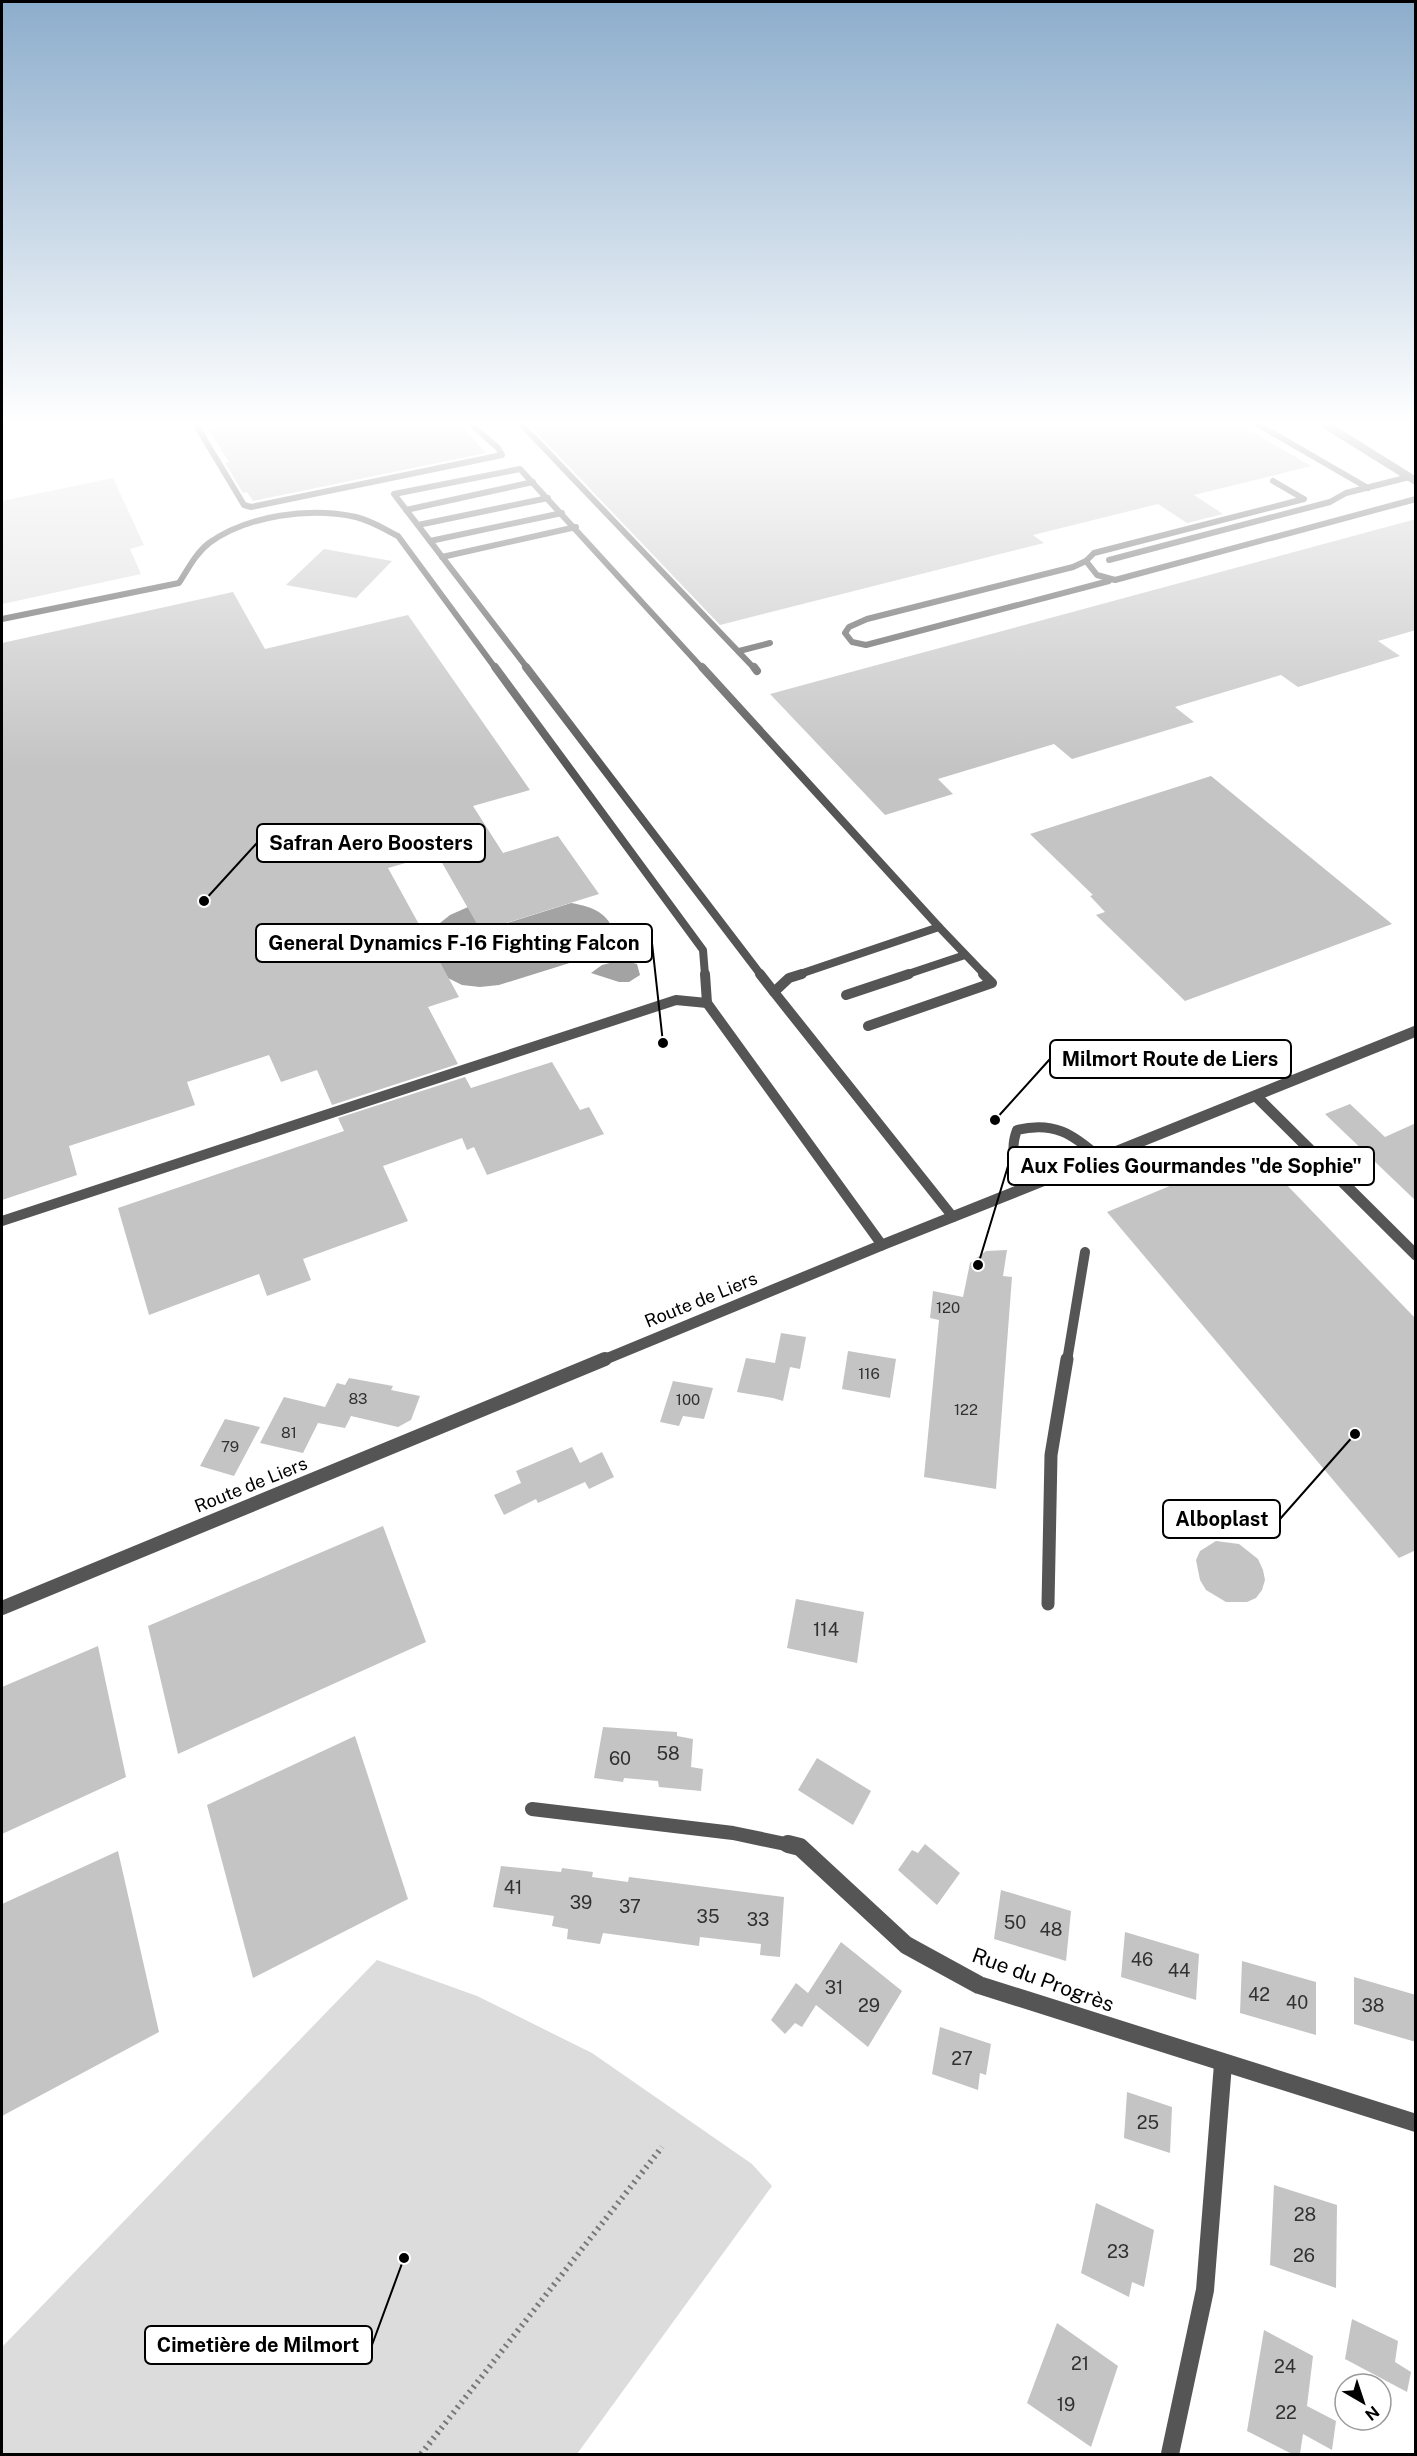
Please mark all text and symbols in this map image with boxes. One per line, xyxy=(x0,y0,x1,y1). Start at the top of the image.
callout: Safran Aero Boosters xyxy=(257,824,485,862)
text: Safran Aero Boosters xyxy=(269,831,473,855)
callout: General Dynamics F-16 Fighting Falcon xyxy=(256,924,652,962)
text: General Dynamics F-16 Fighting Falcon xyxy=(268,931,640,955)
callout: Milmort Route de Liers xyxy=(1050,1040,1291,1078)
text: Milmort Route de Liers xyxy=(1062,1047,1278,1071)
callout: Aux Folies Gourmandes "de Sophie" xyxy=(1008,1147,1374,1185)
text: Aux Folies Gourmandes "de Sophie" xyxy=(1020,1154,1362,1178)
street label: Route de Liers xyxy=(641,1267,760,1332)
house number: 120 xyxy=(936,1299,960,1316)
house number: 116 xyxy=(858,1365,880,1382)
house number: 83 xyxy=(348,1390,368,1407)
house number: 100 xyxy=(676,1391,700,1408)
house number: 122 xyxy=(954,1401,978,1418)
house number: 81 xyxy=(281,1424,297,1441)
house number: 79 xyxy=(221,1438,239,1455)
street label: Route de Liers xyxy=(191,1452,310,1517)
callout: Alboplast xyxy=(1163,1500,1280,1538)
text: Alboplast xyxy=(1175,1507,1269,1531)
house number: 114 xyxy=(813,1619,839,1640)
house number: 58 xyxy=(656,1743,680,1764)
house number: 60 xyxy=(609,1748,631,1769)
house number: 41 xyxy=(504,1877,522,1898)
house number: 39 xyxy=(570,1892,592,1913)
house number: 37 xyxy=(619,1896,641,1917)
house number: 35 xyxy=(697,1906,719,1927)
house number: 33 xyxy=(747,1909,769,1930)
house number: 50 xyxy=(1004,1912,1026,1933)
house number: 48 xyxy=(1040,1919,1062,1940)
street label: Rue du Progrès xyxy=(969,1942,1118,2017)
house number: 46 xyxy=(1131,1949,1153,1970)
house number: 44 xyxy=(1168,1960,1190,1981)
house number: 31 xyxy=(825,1977,843,1998)
house number: 42 xyxy=(1248,1984,1270,2005)
house number: 40 xyxy=(1286,1992,1308,2013)
house number: 29 xyxy=(858,1995,880,2016)
house number: 38 xyxy=(1362,1995,1384,2016)
house number: 27 xyxy=(951,2048,973,2069)
house number: 25 xyxy=(1137,2112,1159,2133)
house number: 28 xyxy=(1294,2204,1316,2225)
house number: 23 xyxy=(1107,2241,1129,2262)
house number: 26 xyxy=(1293,2245,1315,2266)
callout: Cimetière de Milmort xyxy=(145,2326,372,2364)
text: Cimetière de Milmort xyxy=(157,2333,359,2357)
house number: 21 xyxy=(1071,2353,1089,2374)
house number: 24 xyxy=(1274,2356,1296,2377)
north arrow xyxy=(1333,2372,1393,2432)
house number: 19 xyxy=(1057,2394,1075,2415)
house number: 22 xyxy=(1275,2402,1297,2423)
text: N xyxy=(1361,2402,1383,2425)

